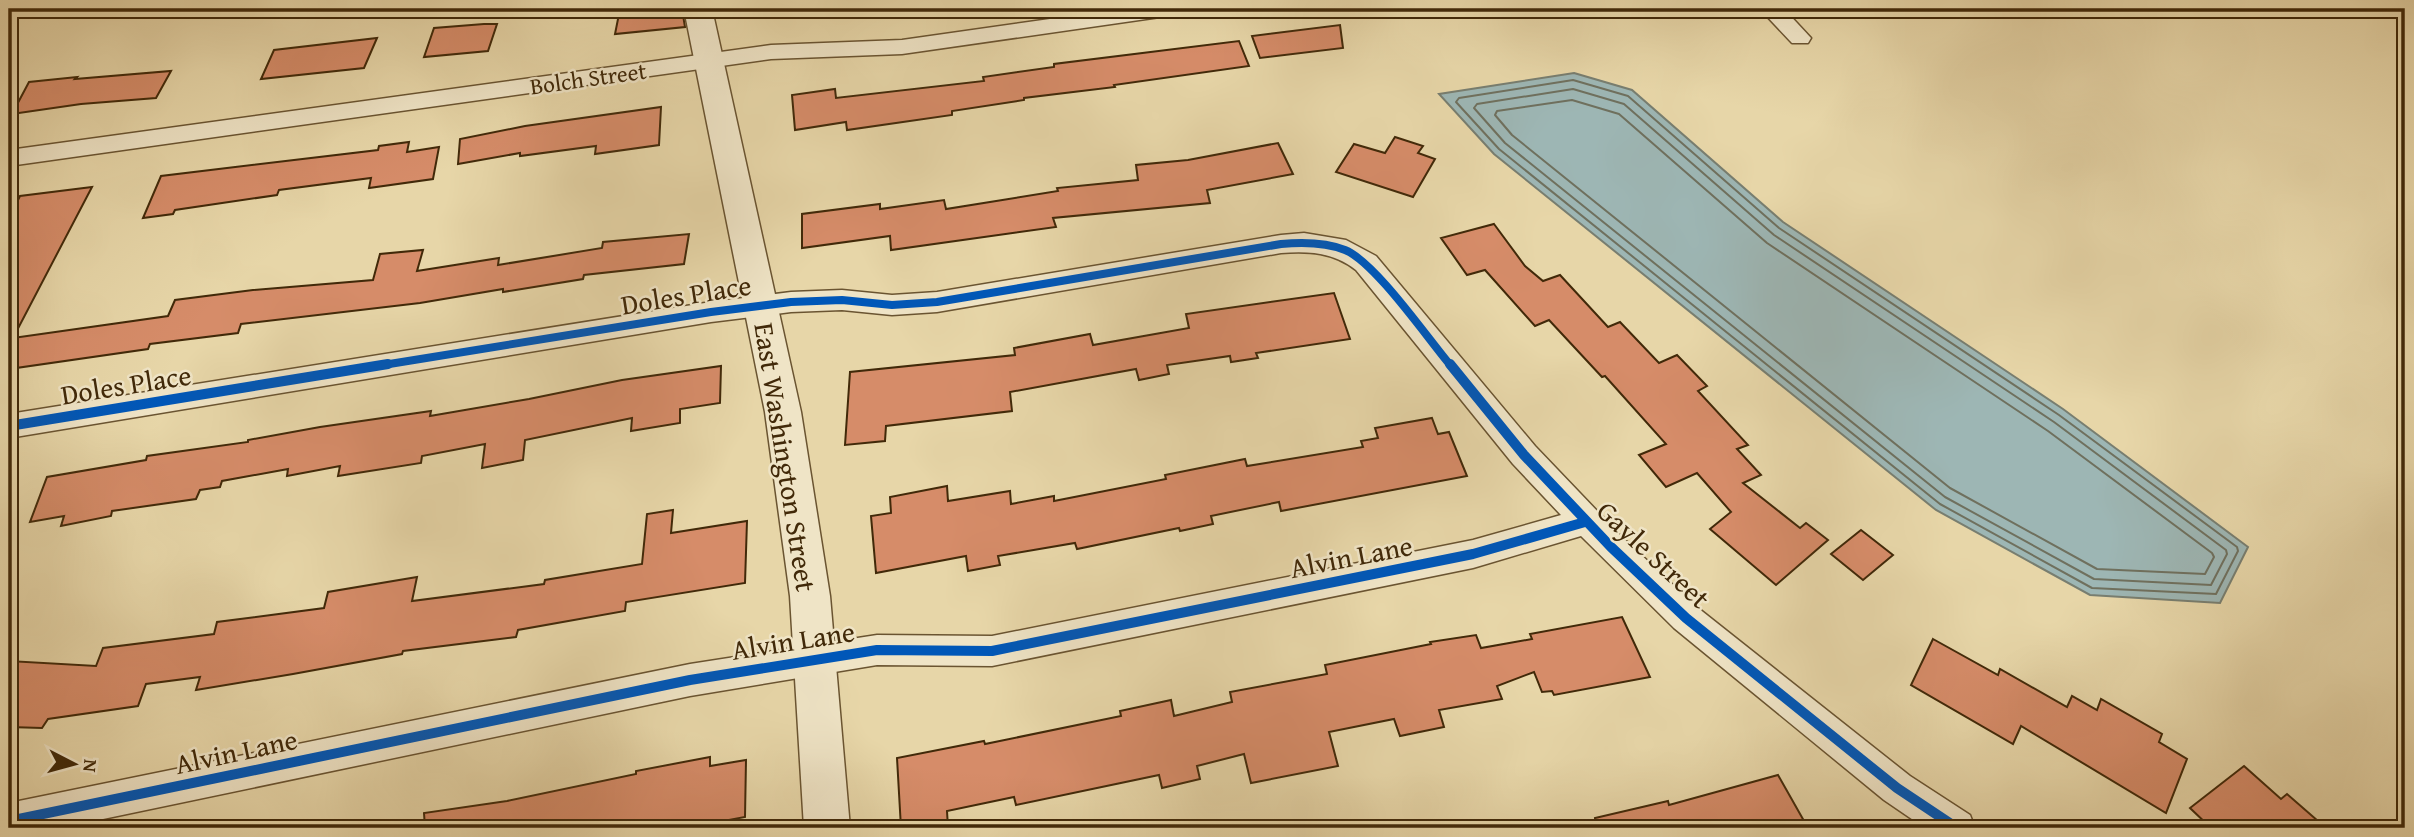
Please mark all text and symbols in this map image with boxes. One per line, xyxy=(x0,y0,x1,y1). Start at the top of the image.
street label: Bolch Street xyxy=(528,54,648,102)
street label: Doles Place xyxy=(618,263,754,325)
street label: East Washington Street xyxy=(744,320,828,595)
street label: Doles Place xyxy=(58,353,194,415)
street label: Gayle Street xyxy=(1588,491,1720,617)
street label: Alvin Lane xyxy=(1286,524,1416,588)
street label: Alvin Lane xyxy=(728,610,858,670)
street label: Alvin Lane xyxy=(171,718,301,784)
north arrow xyxy=(38,728,108,798)
text: N xyxy=(76,758,105,774)

